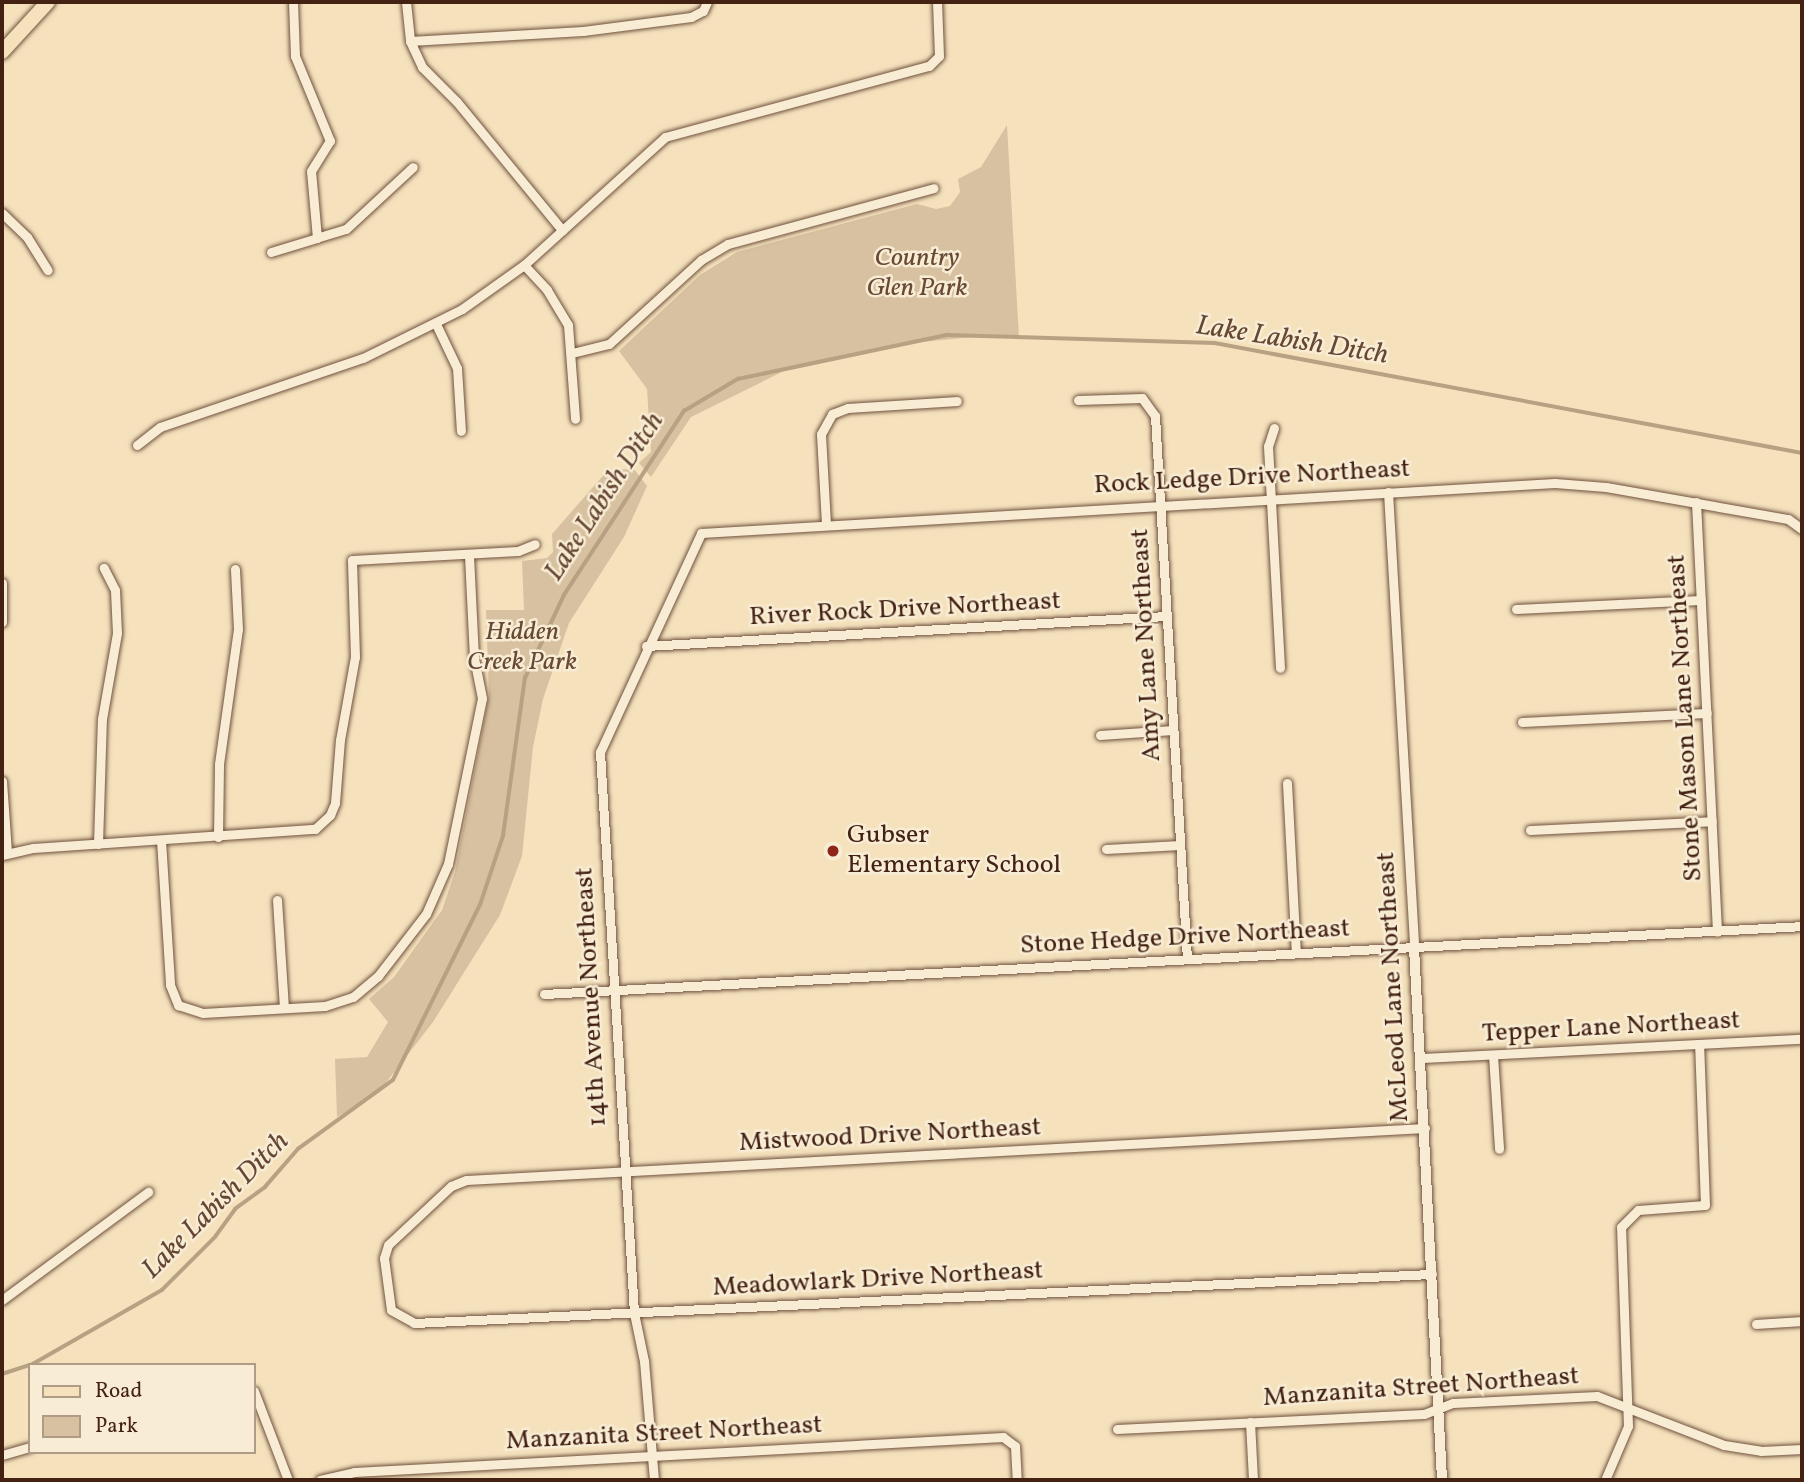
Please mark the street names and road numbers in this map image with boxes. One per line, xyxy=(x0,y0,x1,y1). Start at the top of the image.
street label: Rock Ledge Drive Northeast xyxy=(1093,454,1411,502)
street label: Amy Lane Northeast xyxy=(1125,527,1169,763)
street label: Stone Mason Lane Northeast xyxy=(1662,554,1710,882)
street label: River Rock Drive Northeast xyxy=(749,586,1061,634)
street label: McLeod Lane Northeast xyxy=(1371,851,1417,1123)
street label: 14th Avenue Northeast xyxy=(570,866,614,1128)
street label: Stone Hedge Drive Northeast xyxy=(1019,914,1351,962)
street label: Tepper Lane Northeast xyxy=(1481,1006,1741,1050)
street label: Mistwood Drive Northeast xyxy=(738,1113,1042,1159)
street label: Meadowlark Drive Northeast xyxy=(712,1256,1044,1304)
street label: Manzanita Street Northeast xyxy=(1262,1361,1580,1415)
street label: Manzanita Street Northeast xyxy=(505,1410,823,1458)

